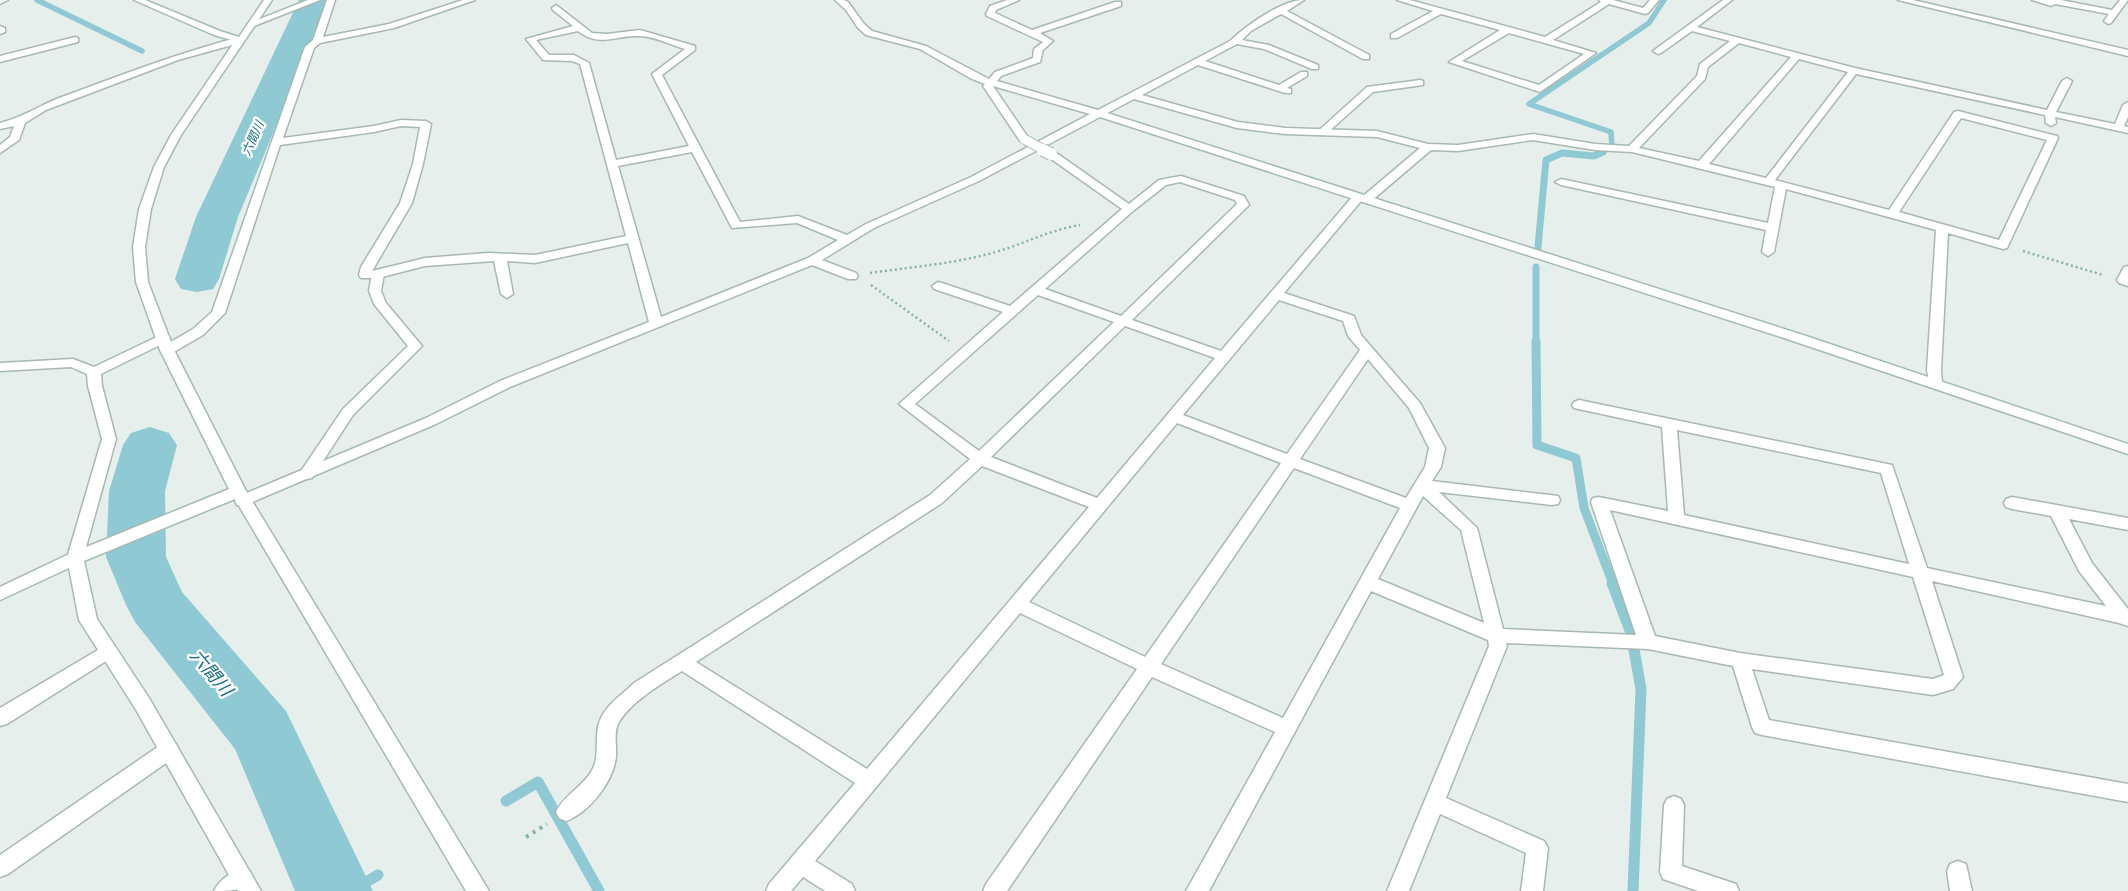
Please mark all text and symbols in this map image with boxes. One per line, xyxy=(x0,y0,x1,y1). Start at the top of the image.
water label: 六間川 xyxy=(238,117,267,157)
water label: 六間川 xyxy=(186,644,239,701)

